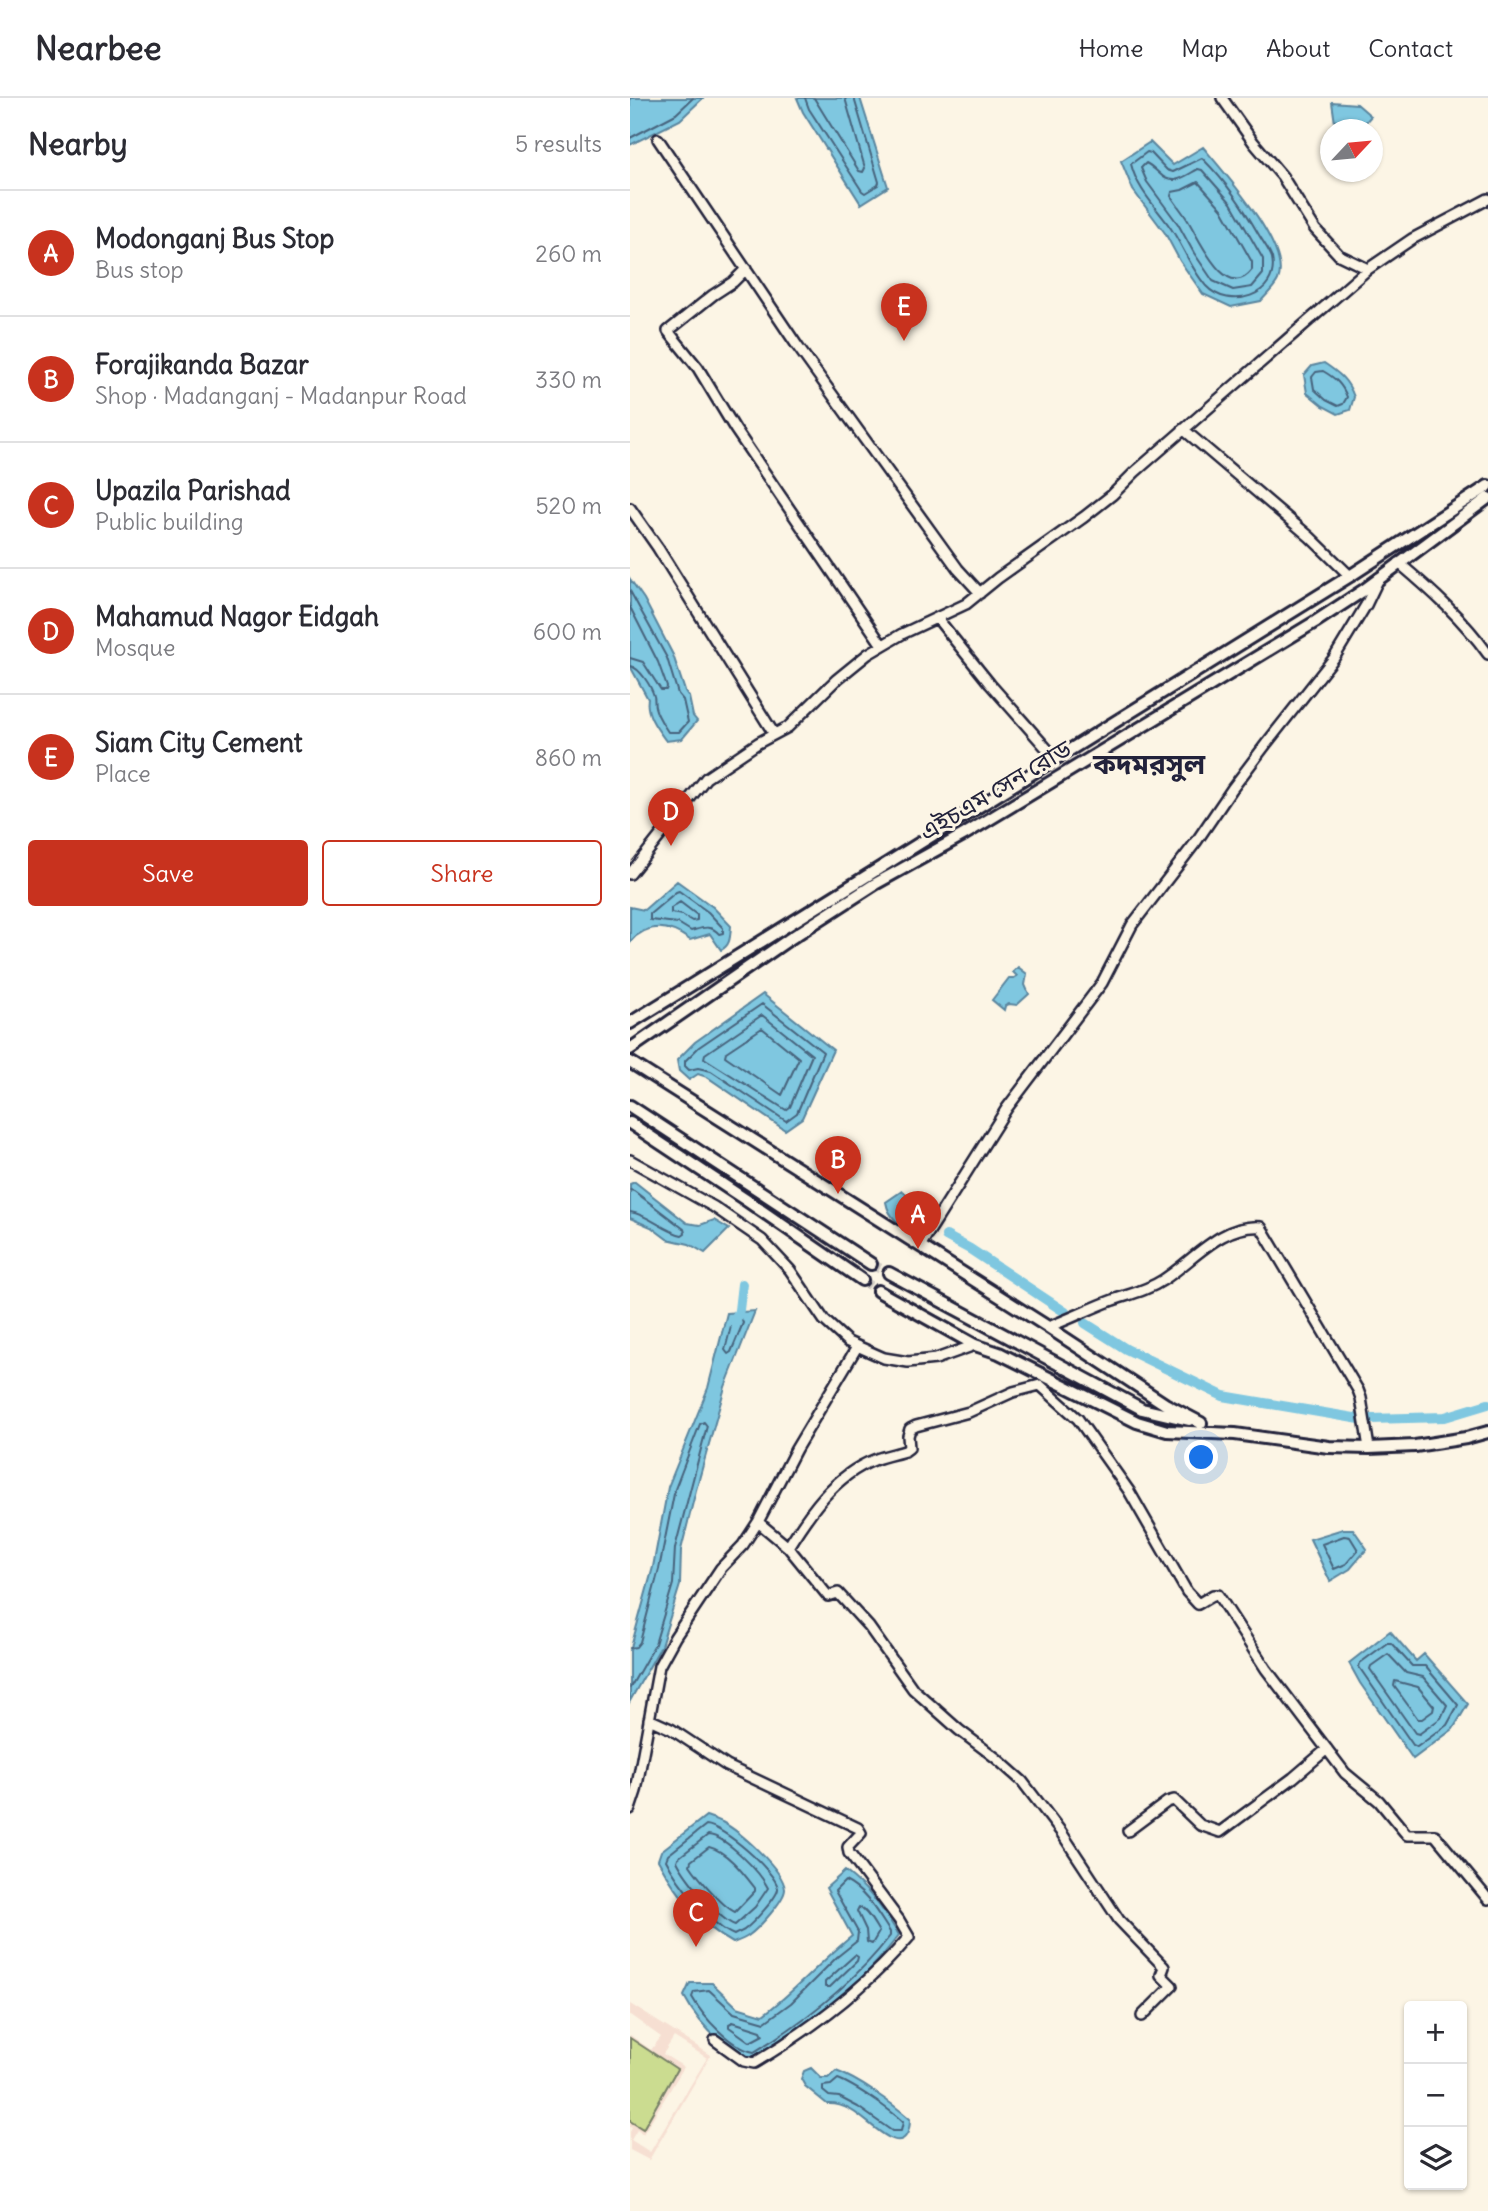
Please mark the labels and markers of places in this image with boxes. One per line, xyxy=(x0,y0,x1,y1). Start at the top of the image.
pin: E xyxy=(881,283,927,341)
pin: D xyxy=(648,788,694,846)
pin: B xyxy=(815,1136,861,1194)
pin: A xyxy=(895,1191,941,1249)
pin: C xyxy=(673,1889,719,1947)

